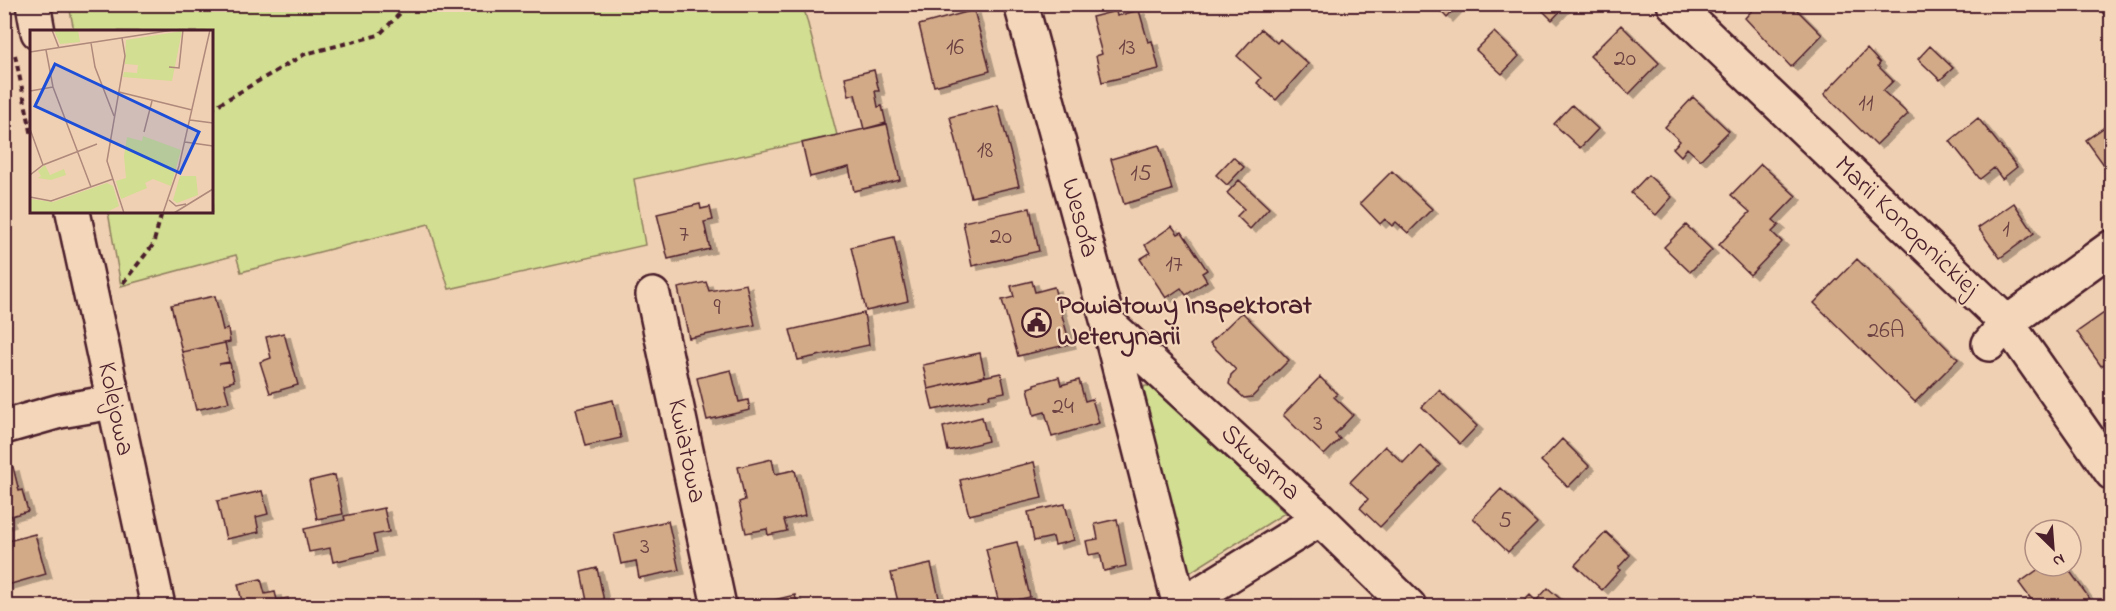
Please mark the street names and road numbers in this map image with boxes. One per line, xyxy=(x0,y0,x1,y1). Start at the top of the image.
street label: Marii Konopnickiej xyxy=(1824,147,1988,307)
street label: Wesoła xyxy=(1050,174,1108,262)
street label: Kolejowa xyxy=(86,359,144,459)
street label: Kwiatowa xyxy=(656,395,716,507)
street label: Skwarna xyxy=(1211,415,1309,511)

